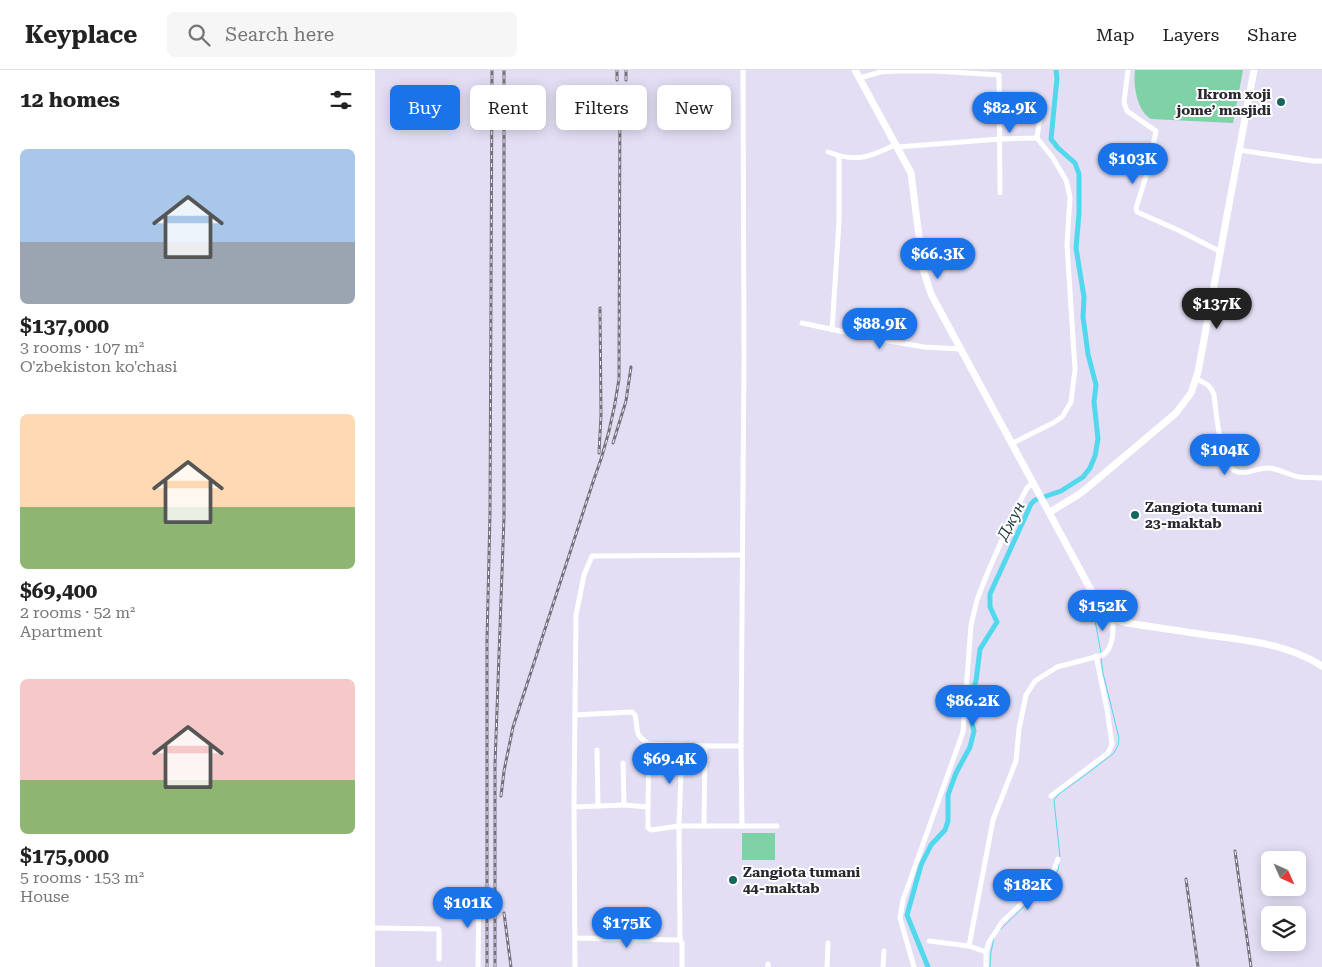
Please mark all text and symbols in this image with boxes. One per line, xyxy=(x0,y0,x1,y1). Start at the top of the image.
search box xyxy=(167,12,517,57)
text: Keyplace xyxy=(25,21,137,49)
icon: search xyxy=(185,21,213,49)
text: Search here xyxy=(225,23,334,46)
text: Map xyxy=(1096,24,1135,45)
text: Layers xyxy=(1163,24,1219,45)
text: Share xyxy=(1247,24,1297,45)
chip: Buy xyxy=(390,85,460,130)
chip: Rent xyxy=(470,85,546,130)
chip: Filters xyxy=(556,85,647,130)
chip: New xyxy=(657,85,731,130)
icon: filters xyxy=(327,86,355,114)
place label: Ikrom xoji jome’ masjidi xyxy=(1175,86,1271,118)
text: 12 homes xyxy=(20,88,120,112)
pin: $82.9K xyxy=(969,92,1051,134)
marker: Ikrom xoji jome’ masjidi xyxy=(1275,96,1287,108)
text: $82.9K xyxy=(983,98,1037,117)
pin: $103K xyxy=(1098,142,1168,185)
text: $103K xyxy=(1109,149,1157,168)
icon: home xyxy=(143,182,233,272)
pin: $66.3K xyxy=(897,238,979,280)
text: $66.3K xyxy=(911,244,965,263)
pin: $137K xyxy=(1182,288,1252,330)
text: $137K xyxy=(1193,294,1241,313)
pin: $88.9K xyxy=(839,308,921,350)
text: $137,000 xyxy=(20,314,109,338)
text: $88.9K xyxy=(853,314,907,333)
text: 3 rooms · 107 m² xyxy=(20,338,144,357)
text: O'zbekiston ko'chasi xyxy=(20,357,177,376)
pin: $104K xyxy=(1190,434,1260,476)
text: $104K xyxy=(1201,440,1249,459)
icon: home xyxy=(143,447,233,537)
water label: Джун xyxy=(993,499,1029,544)
place label: Zangiota tumani 23-maktab xyxy=(1145,499,1263,531)
marker: Zangiota tumani 23-maktab xyxy=(1129,509,1141,521)
text: $69,400 xyxy=(20,579,97,603)
pin: $152K xyxy=(1068,590,1138,632)
text: $152K xyxy=(1079,596,1127,615)
text: 2 rooms · 52 m² xyxy=(20,603,135,622)
text: Apartment xyxy=(20,622,103,641)
pin: $86.2K xyxy=(932,684,1014,727)
text: $86.2K xyxy=(946,691,1000,710)
icon: home xyxy=(143,712,233,802)
pin: $69.4K xyxy=(629,742,711,785)
text: $69.4K xyxy=(643,749,697,768)
text: $175,000 xyxy=(20,844,109,868)
north arrow xyxy=(1261,851,1306,896)
map controls xyxy=(1261,851,1306,951)
place label: Zangiota tumani 44-maktab xyxy=(743,864,861,896)
text: 5 rooms · 153 m² xyxy=(20,868,144,887)
pin: $182K xyxy=(993,868,1063,911)
marker: Zangiota tumani 44-maktab xyxy=(727,874,739,886)
text: $182K xyxy=(1004,875,1052,894)
pin: $101K xyxy=(433,886,503,929)
text: House xyxy=(20,887,69,906)
text: $101K xyxy=(444,893,492,912)
pin: $175K xyxy=(592,906,662,949)
button: layers xyxy=(1261,906,1306,951)
text: $175K xyxy=(603,913,651,932)

